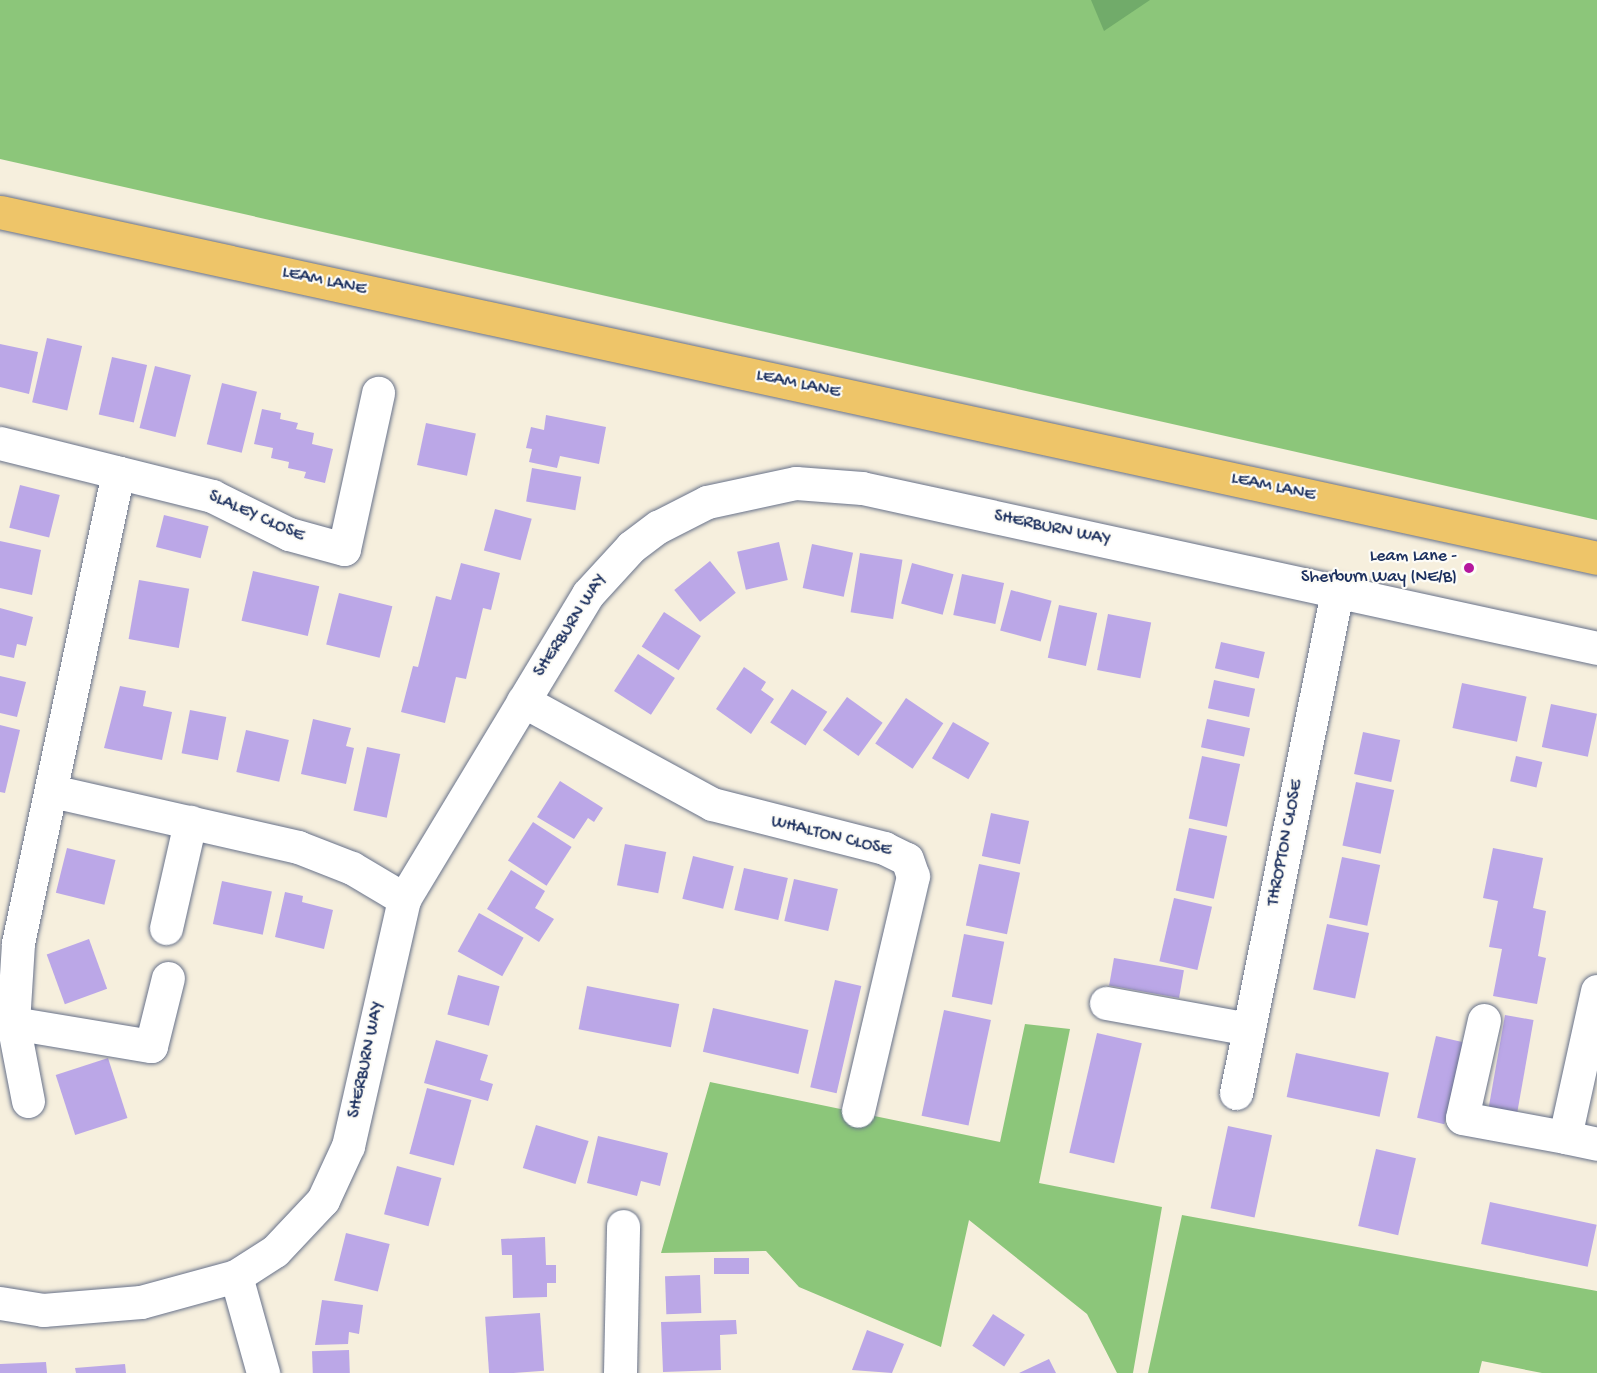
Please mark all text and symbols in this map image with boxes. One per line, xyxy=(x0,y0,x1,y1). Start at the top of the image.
street label: LEAM LANE xyxy=(280,263,368,301)
street label: LEAM LANE xyxy=(754,366,842,404)
street label: LEAM LANE xyxy=(1229,469,1317,507)
street label: SLALEY CLOSE xyxy=(205,486,307,548)
street label: SHERBURN WAY xyxy=(992,506,1112,552)
place label: Leam Lane - Sherburn Way (NE/B) xyxy=(1301,547,1457,590)
marker: Leam Lane - Sherburn Way (NE/B) xyxy=(1462,561,1476,575)
street label: SHERBURN WAY xyxy=(530,570,612,682)
street label: THROPTON CLOSE xyxy=(1263,778,1309,908)
street label: WHALTON CLOSE xyxy=(769,812,893,862)
street label: SHERBURN WAY xyxy=(344,1000,390,1120)

